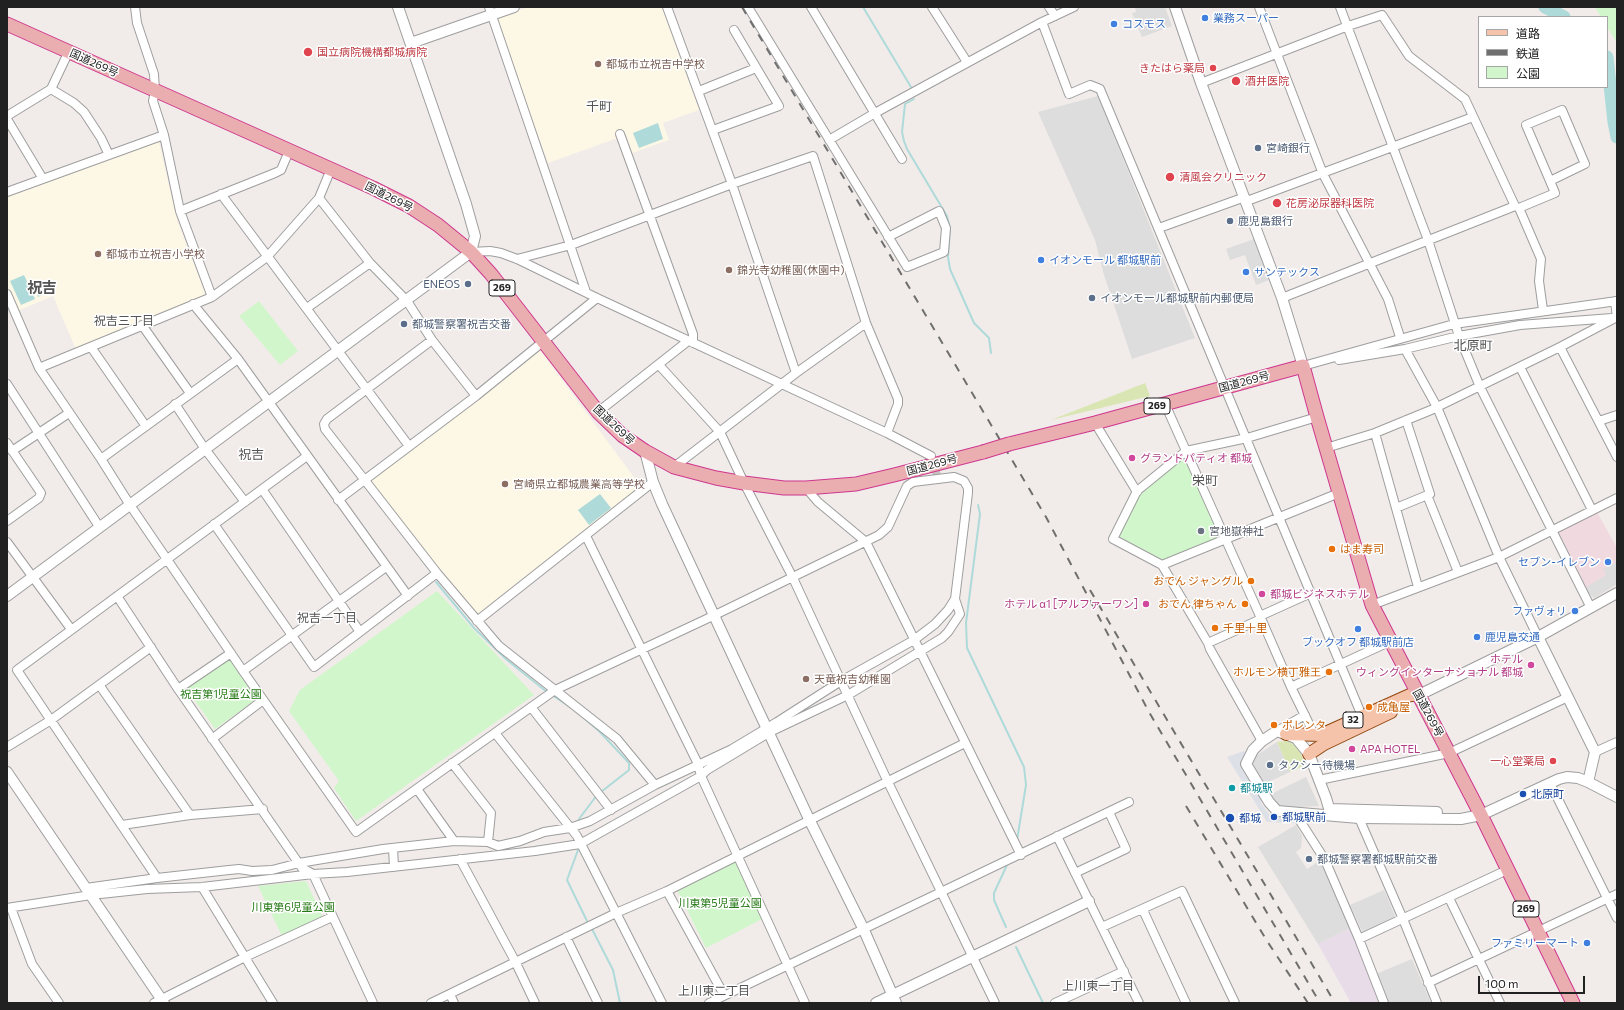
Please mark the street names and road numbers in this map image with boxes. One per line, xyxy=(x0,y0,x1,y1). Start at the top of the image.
street label: 国道269号 xyxy=(67,46,121,80)
street label: 国道269号 xyxy=(363,179,415,215)
road number: 269 xyxy=(489,280,515,296)
street label: 国道269号 xyxy=(1217,369,1271,395)
road number: 269 xyxy=(1144,398,1170,414)
street label: 国道269号 xyxy=(590,402,638,448)
street label: 国道269号 xyxy=(905,452,959,478)
street label: 国道269号 xyxy=(1410,687,1446,739)
road number: 32 xyxy=(1343,712,1363,728)
road number: 269 xyxy=(1513,901,1539,917)

